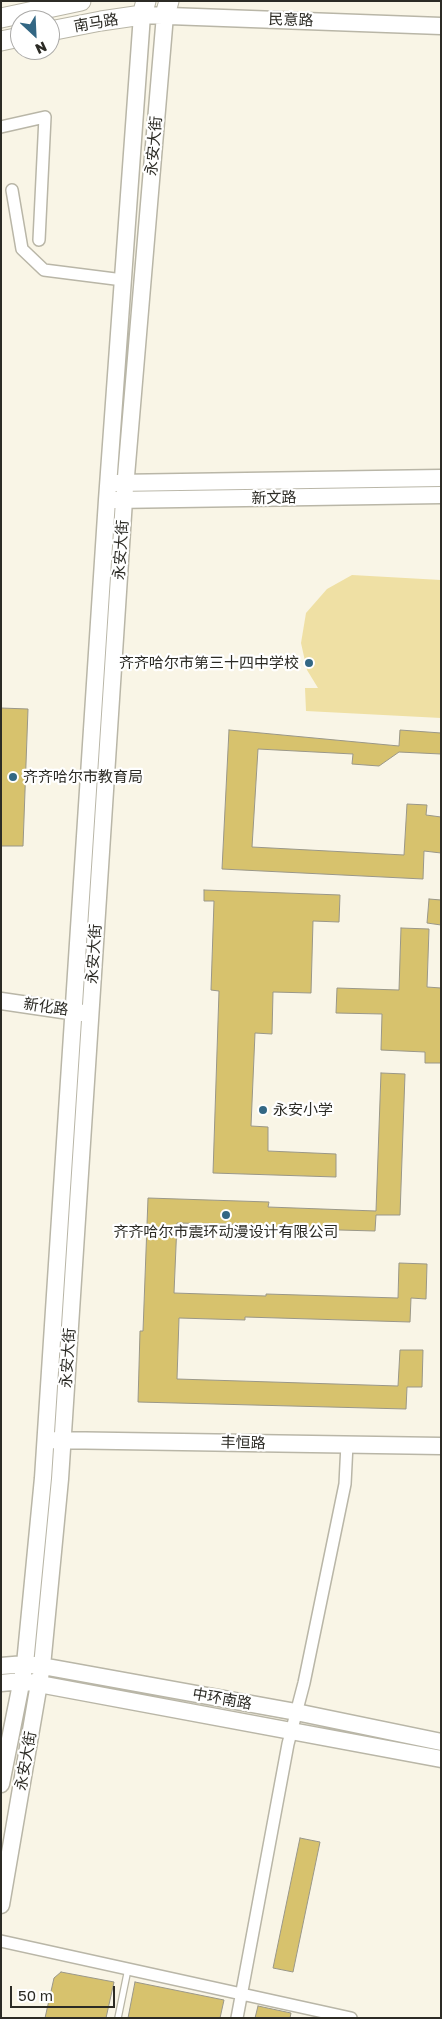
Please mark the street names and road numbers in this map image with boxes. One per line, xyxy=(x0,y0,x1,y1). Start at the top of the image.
street label: 南马路 xyxy=(72,10,120,36)
street label: 民意路 xyxy=(268,10,314,30)
street label: 永安大街 xyxy=(142,115,166,177)
street label: 新文路 xyxy=(251,489,297,507)
street label: 永安大街 xyxy=(110,519,132,581)
street label: 永安大街 xyxy=(83,923,105,985)
street label: 新化路 xyxy=(22,995,70,1019)
street label: 永安大街 xyxy=(57,1327,79,1389)
street label: 丰恒路 xyxy=(220,1434,266,1452)
street label: 中环南路 xyxy=(191,1685,253,1713)
street label: 永安大街 xyxy=(12,1730,40,1792)

